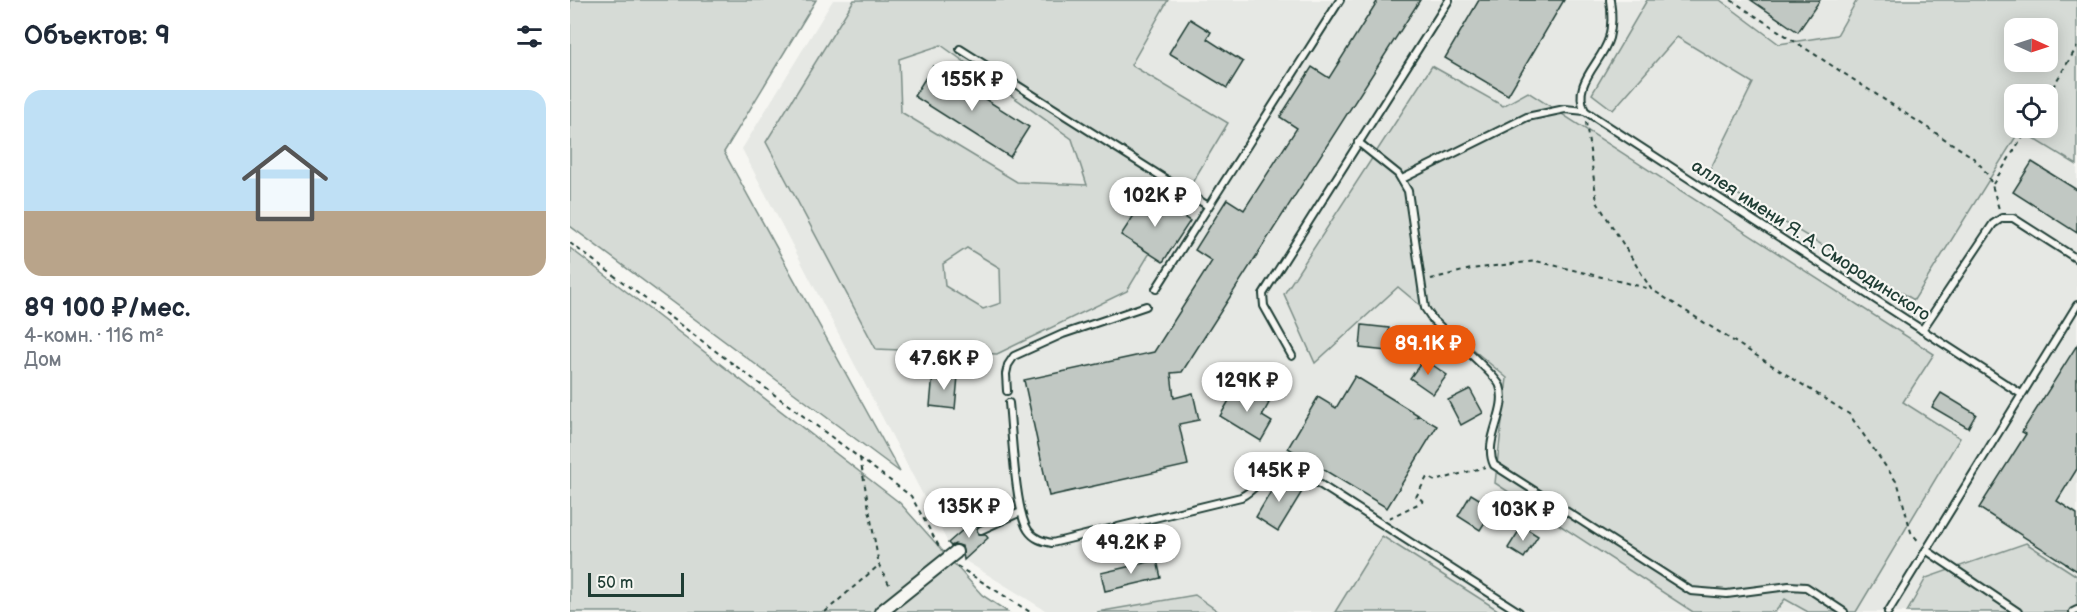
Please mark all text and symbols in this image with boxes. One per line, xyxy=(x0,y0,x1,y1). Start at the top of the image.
north arrow xyxy=(2004,18,2058,72)
map controls xyxy=(2004,18,2058,138)
icon: filters xyxy=(513,20,546,53)
text: Объектов: 9 xyxy=(24,21,170,52)
pin: 155K ₽ xyxy=(923,61,1021,112)
text: 155K ₽ xyxy=(941,68,1003,92)
button: locate xyxy=(2004,84,2058,138)
icon: home xyxy=(231,129,339,237)
street label: аллея имени Я. А. Смородинского xyxy=(1687,155,1934,326)
pin: 102K ₽ xyxy=(1106,177,1204,228)
text: 102K ₽ xyxy=(1123,184,1187,208)
text: 89 100 ₽/мес. xyxy=(24,293,191,324)
text: 4-комн. · 116 m² xyxy=(24,324,164,348)
pin: 89.1K ₽ xyxy=(1373,325,1483,376)
text: 89.1K ₽ xyxy=(1394,332,1462,356)
pin: 47.6K ₽ xyxy=(889,340,999,391)
text: 47.6K ₽ xyxy=(909,347,979,371)
text: Дом xyxy=(24,348,62,372)
pin: 129K ₽ xyxy=(1198,362,1296,413)
text: 129K ₽ xyxy=(1216,369,1278,393)
pin: 145K ₽ xyxy=(1230,452,1328,503)
text: 145K ₽ xyxy=(1248,459,1310,483)
pin: 135K ₽ xyxy=(920,488,1018,539)
pin: 103K ₽ xyxy=(1474,491,1572,542)
text: 135K ₽ xyxy=(938,495,1000,519)
text: 103K ₽ xyxy=(1491,498,1555,522)
pin: 49.2K ₽ xyxy=(1076,524,1186,575)
text: 49.2K ₽ xyxy=(1096,531,1166,555)
scale bar xyxy=(588,570,684,598)
text: 50 m xyxy=(597,574,633,593)

